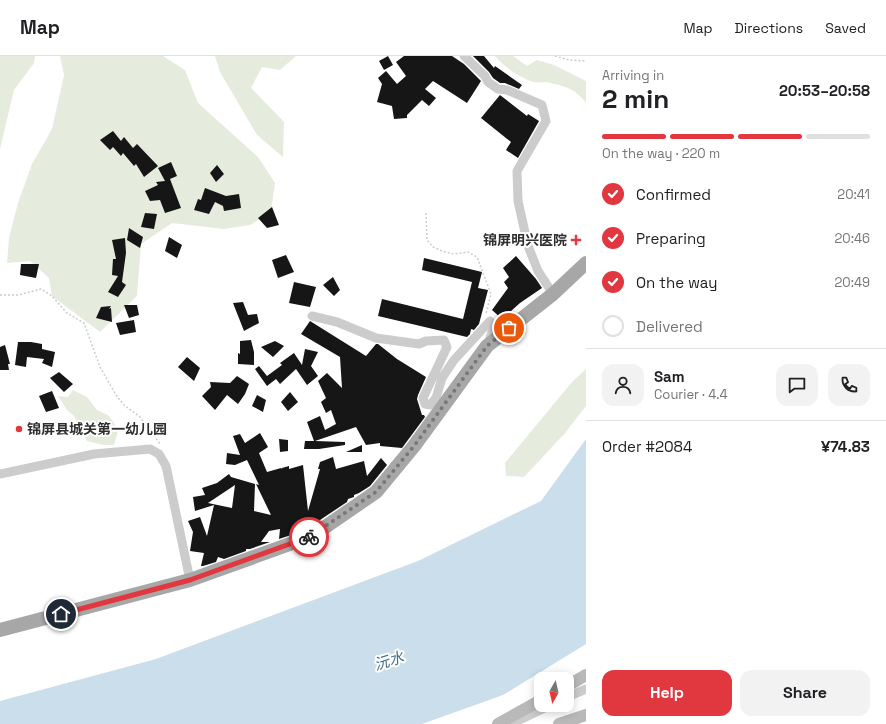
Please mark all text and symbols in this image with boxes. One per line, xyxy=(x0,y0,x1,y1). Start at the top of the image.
text: Map xyxy=(20,15,60,40)
text: Map xyxy=(683,19,713,37)
text: Directions xyxy=(735,19,803,37)
text: Saved xyxy=(825,19,866,37)
text: Arriving in xyxy=(602,67,664,84)
text: 20:53–20:58 xyxy=(779,81,870,100)
text: 2 min xyxy=(602,82,669,116)
text: On the way · 220 m xyxy=(602,145,720,162)
icon: check xyxy=(602,183,624,205)
text: Confirmed xyxy=(636,185,711,204)
text: 20:41 xyxy=(837,186,870,203)
icon: check xyxy=(602,227,624,249)
text: Preparing xyxy=(636,229,706,248)
text: 20:46 xyxy=(834,230,870,247)
place label: 锦屏明兴医院 xyxy=(483,231,567,249)
marker: 锦屏明兴医院 xyxy=(570,234,582,246)
icon: check xyxy=(602,271,624,293)
text: On the way xyxy=(636,273,717,292)
text: 20:49 xyxy=(834,274,870,291)
pin xyxy=(492,311,526,345)
icon: bag xyxy=(498,317,520,339)
text: Delivered xyxy=(636,317,703,336)
button: person xyxy=(602,364,644,406)
button: chat xyxy=(776,364,818,406)
button: phone xyxy=(828,364,870,406)
text: Sam xyxy=(654,367,685,386)
text: Courier · 4.4 xyxy=(654,386,728,403)
place label: 锦屏县城关第一幼儿园 xyxy=(27,420,167,438)
marker: 锦屏县城关第一幼儿园 xyxy=(14,424,24,434)
text: Order #2084 xyxy=(602,437,692,456)
text: ¥74.83 xyxy=(821,437,870,456)
courier xyxy=(289,517,329,557)
icon: bike xyxy=(298,526,320,548)
pin xyxy=(44,597,78,631)
icon: home xyxy=(50,603,72,625)
water label: 沅水 xyxy=(372,647,407,674)
button: Help xyxy=(602,670,732,716)
button: Share xyxy=(740,670,870,716)
north arrow xyxy=(534,672,574,712)
map controls xyxy=(534,672,574,712)

